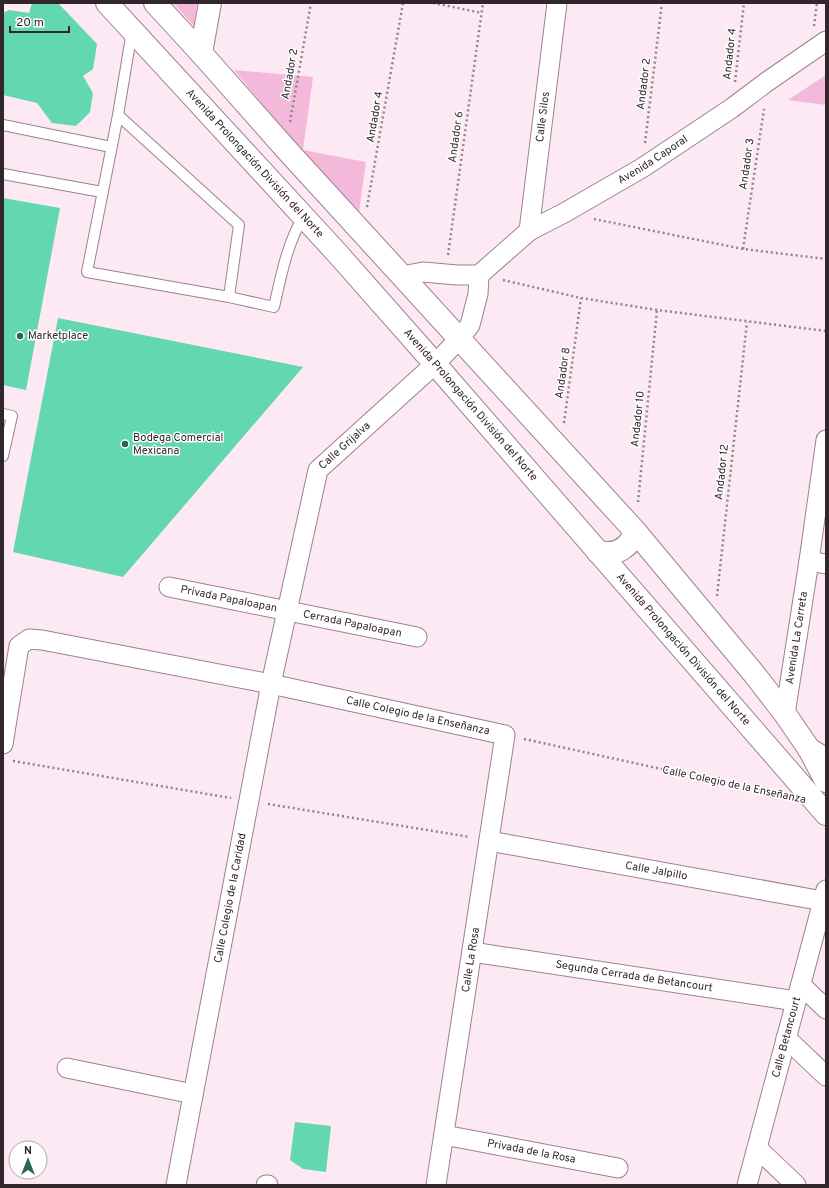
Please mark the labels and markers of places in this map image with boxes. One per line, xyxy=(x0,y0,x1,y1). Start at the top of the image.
place label: Marketplace xyxy=(28,329,88,343)
marker: Marketplace xyxy=(15,331,25,341)
place label: Bodega Comercial Mexicana xyxy=(133,431,223,458)
marker: Bodega Comercial Mexicana xyxy=(120,439,130,449)

